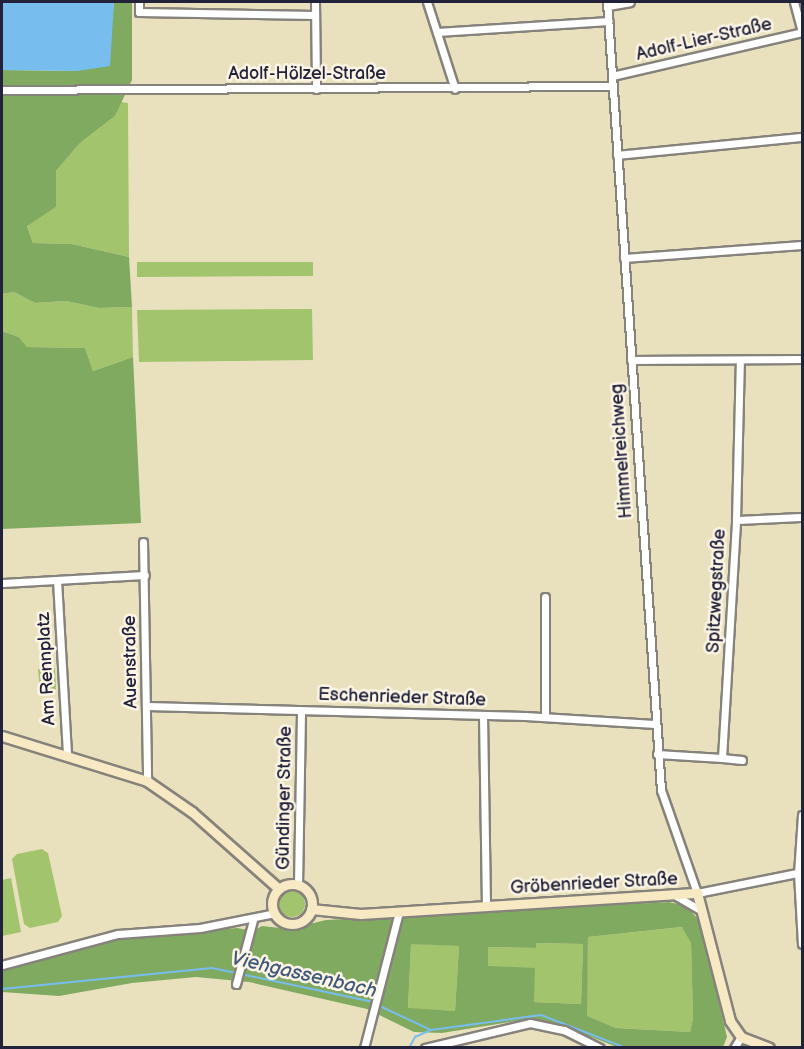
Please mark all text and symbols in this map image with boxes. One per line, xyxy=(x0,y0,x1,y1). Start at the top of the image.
street label: Adolf-Lier-Straße xyxy=(634,14,774,66)
street label: Adolf-Hölzel-Straße xyxy=(228,63,386,85)
street label: Himmelreichweg xyxy=(607,383,637,519)
street label: Spitzwegstraße xyxy=(703,528,731,654)
street label: Am Rennplatz xyxy=(33,612,61,726)
street label: Auenstraße xyxy=(119,615,143,709)
street label: Eschenrieder Straße xyxy=(318,684,486,712)
street label: Gündinger Straße xyxy=(273,726,297,870)
street label: Gröbenrieder Straße xyxy=(510,869,678,899)
water label: Viehgassenbach xyxy=(229,947,379,1003)

